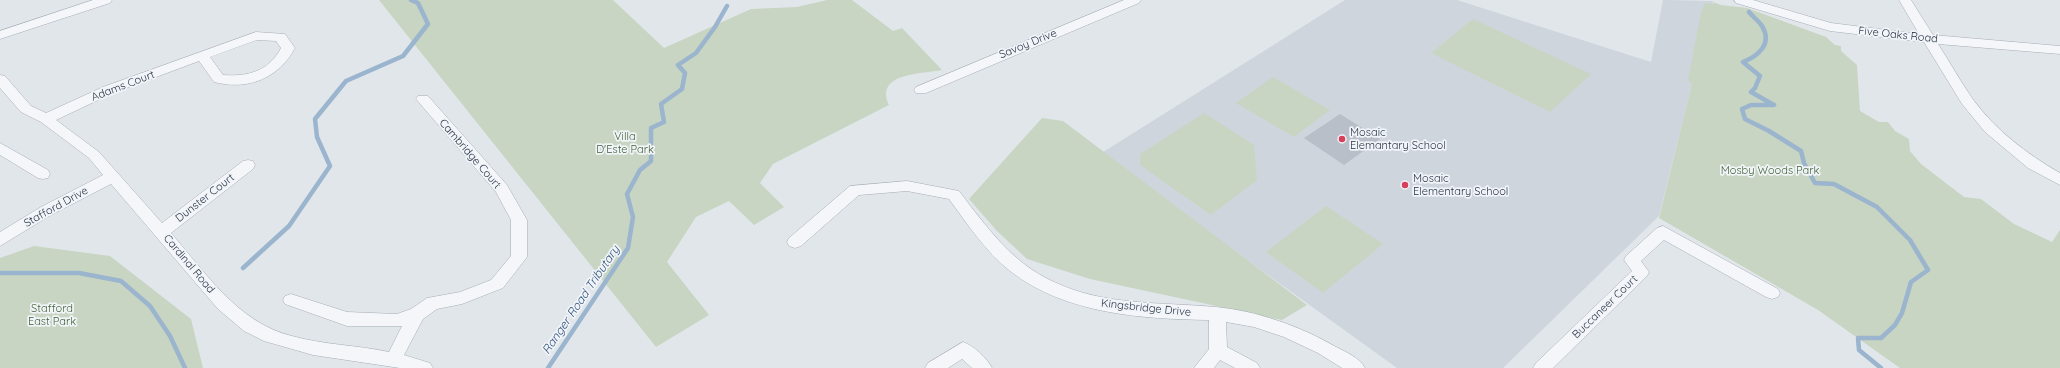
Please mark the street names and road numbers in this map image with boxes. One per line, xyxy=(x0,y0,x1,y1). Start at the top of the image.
street label: Five Oaks Road xyxy=(1858,24,1938,46)
street label: Savoy Drive xyxy=(997,26,1059,62)
street label: Adams Court xyxy=(90,68,156,104)
street label: Cambridge Court xyxy=(436,117,504,191)
street label: Dunster Court xyxy=(173,171,237,225)
street label: Stafford Drive xyxy=(22,184,90,230)
street label: Cardinal Road xyxy=(161,232,217,296)
street label: Buccaneer Court xyxy=(1570,273,1640,341)
street label: Kingsbridge Drive xyxy=(1100,297,1192,319)

